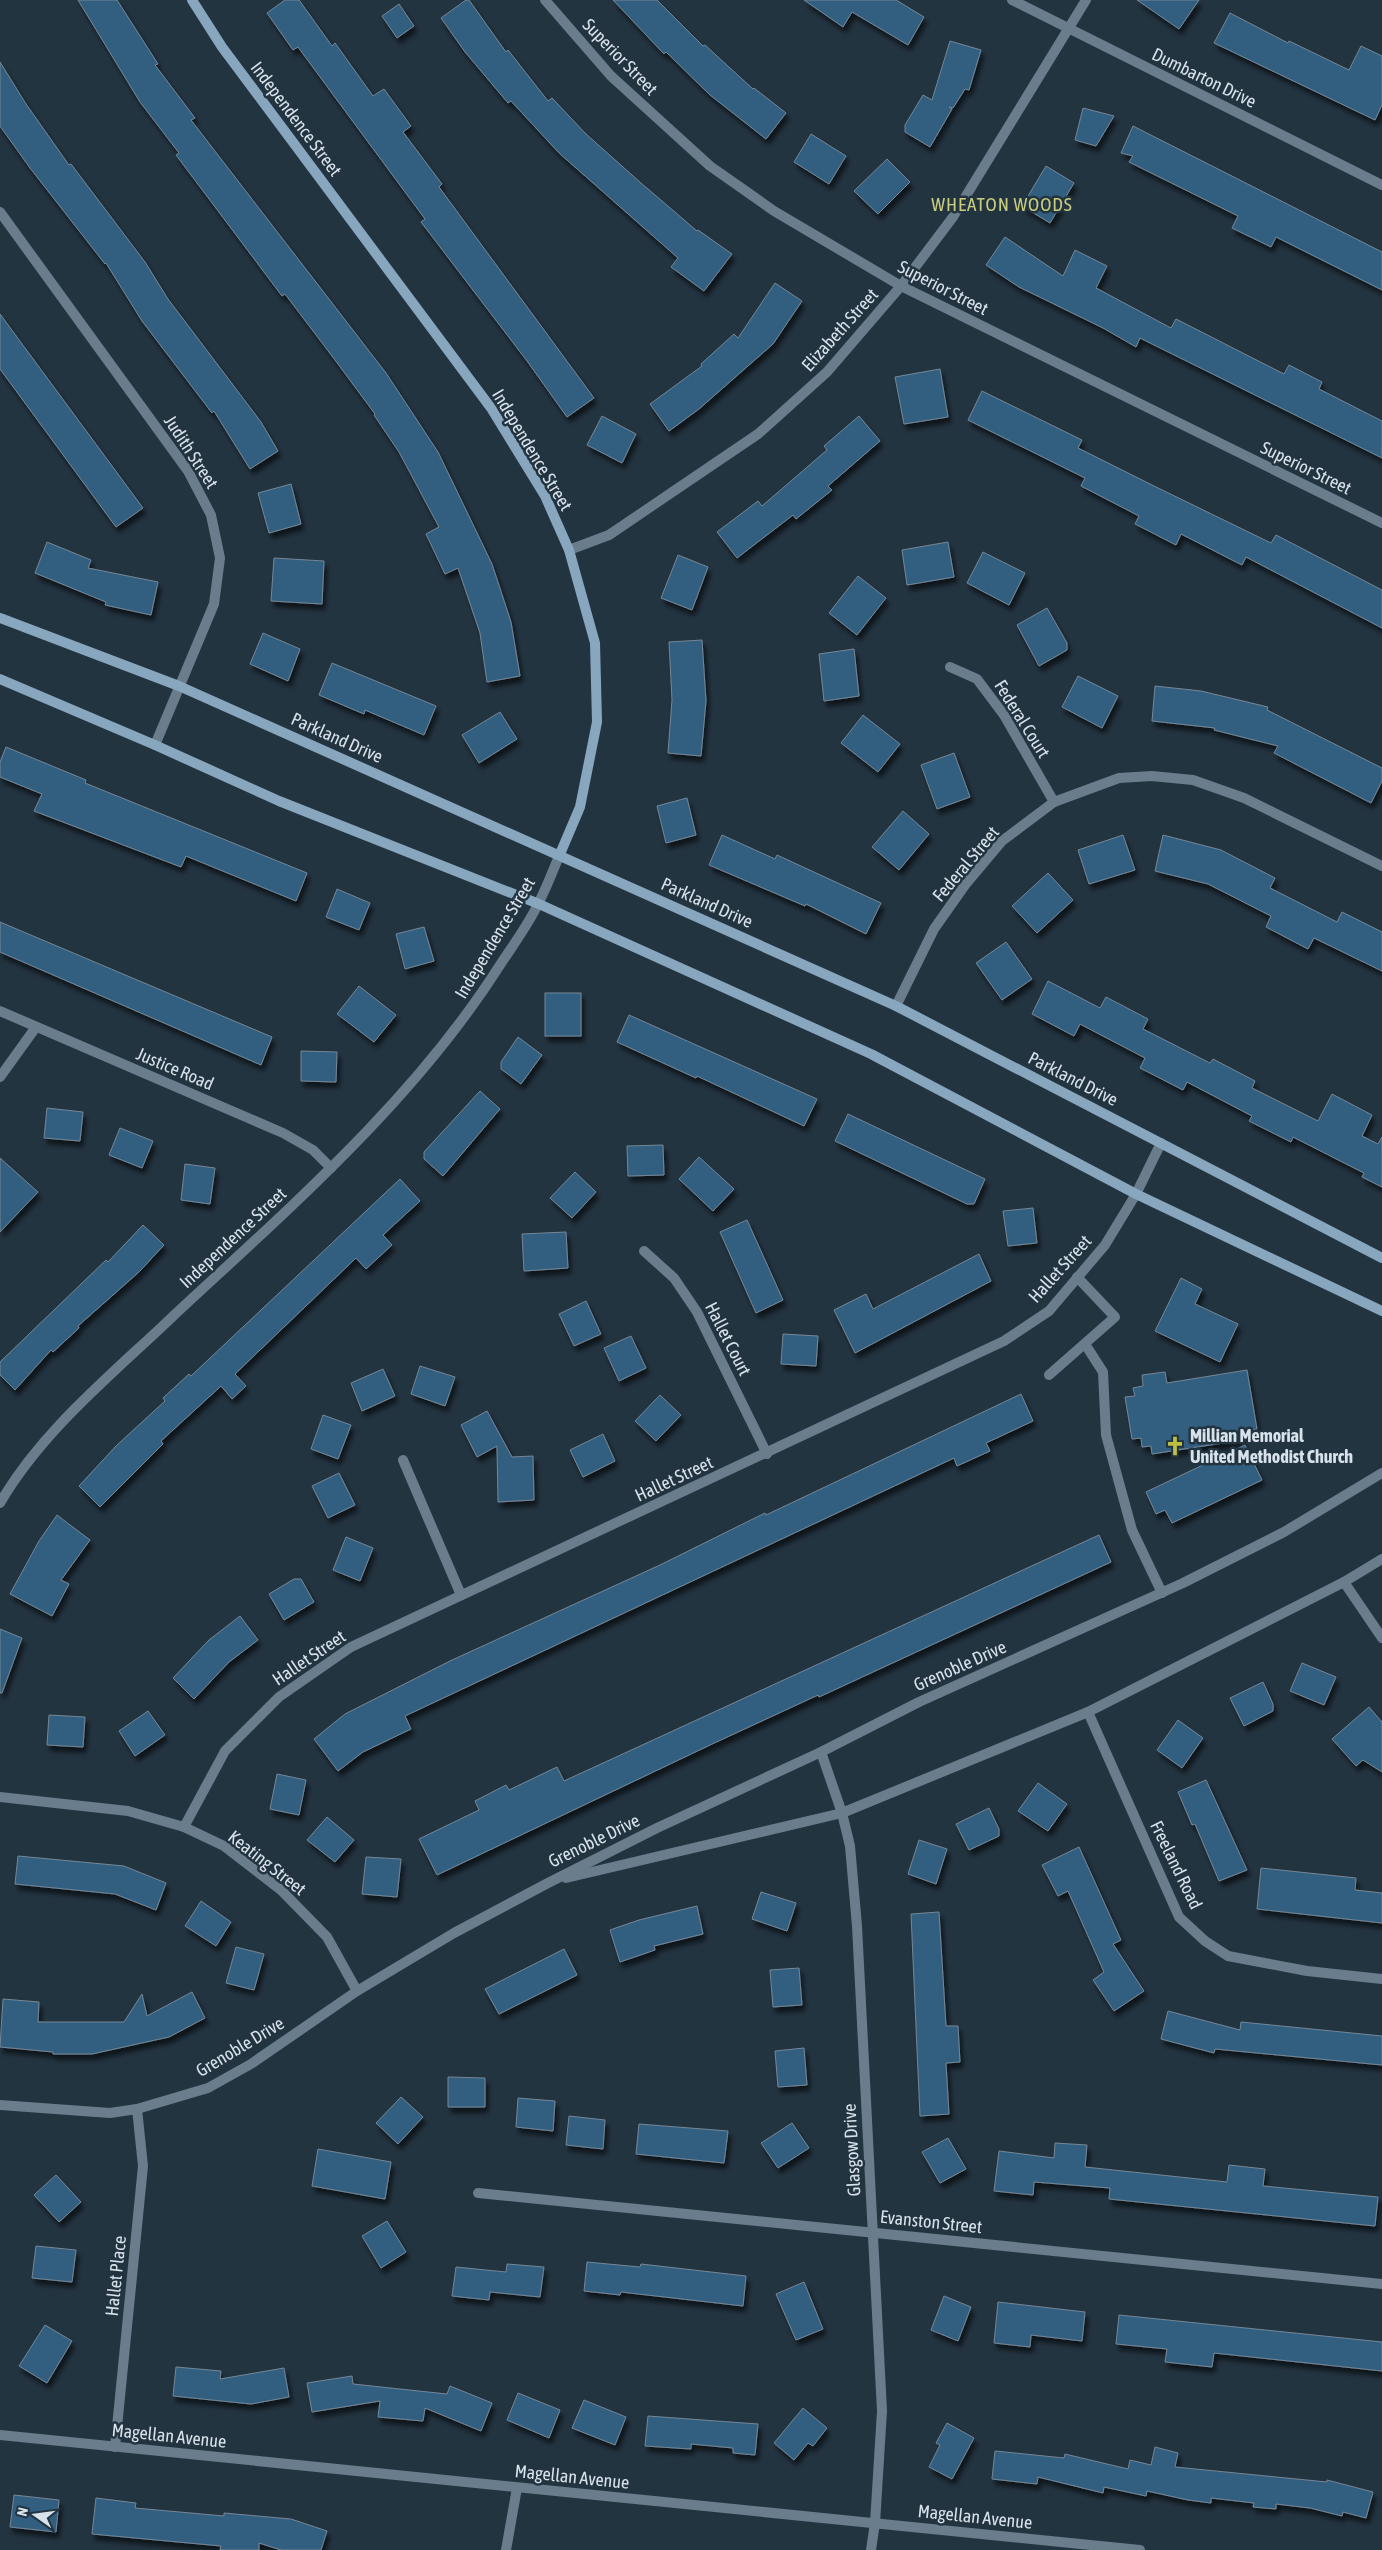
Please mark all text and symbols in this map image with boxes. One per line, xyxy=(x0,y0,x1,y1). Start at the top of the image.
street label: Superior Street xyxy=(579,14,662,99)
street label: Dumbarton Drive xyxy=(1149,43,1260,112)
street label: Independence Street xyxy=(247,57,346,180)
district label: WHEATON WOODS xyxy=(931,193,1073,215)
street label: Superior Street xyxy=(895,256,992,319)
street label: Elizabeth Street xyxy=(797,284,882,375)
street label: Independence Street xyxy=(488,385,577,514)
street label: Judith Street xyxy=(160,411,223,492)
street label: Superior Street xyxy=(1258,437,1355,498)
street label: Federal Court xyxy=(990,676,1055,762)
street label: Parkland Drive xyxy=(288,708,386,767)
street label: Federal Street xyxy=(928,822,1003,906)
street label: Independence Street xyxy=(450,873,539,1002)
street label: Parkland Drive xyxy=(658,873,756,932)
street label: Justice Road xyxy=(133,1043,217,1094)
street label: Parkland Drive xyxy=(1025,1047,1122,1110)
street label: Independence Street xyxy=(175,1183,290,1292)
street label: Hallet Street xyxy=(1024,1231,1095,1307)
street label: Hallet Court xyxy=(701,1299,756,1379)
place label: Millian Memorial United Methodist Church xyxy=(1190,1425,1353,1467)
church icon: Millian Memorial United Methodist Church xyxy=(1164,1435,1186,1457)
street label: Hallet Street xyxy=(632,1451,716,1506)
street label: Hallet Street xyxy=(268,1626,349,1690)
street label: Grenoble Drive xyxy=(910,1636,1009,1695)
street label: Grenoble Drive xyxy=(545,1809,643,1872)
street label: Freeland Road xyxy=(1146,1817,1207,1912)
street label: Keating Street xyxy=(224,1826,310,1899)
street label: Grenoble Drive xyxy=(192,2012,288,2081)
street label: Glasgow Drive xyxy=(839,2103,864,2197)
street label: Evanston Street xyxy=(879,2206,983,2237)
street label: Hallet Place xyxy=(101,2235,130,2317)
street label: Magellan Avenue xyxy=(111,2419,227,2452)
street label: Magellan Avenue xyxy=(514,2460,630,2493)
north arrow xyxy=(10,2490,60,2540)
street label: Magellan Avenue xyxy=(917,2500,1033,2533)
text: N xyxy=(14,2506,31,2518)

